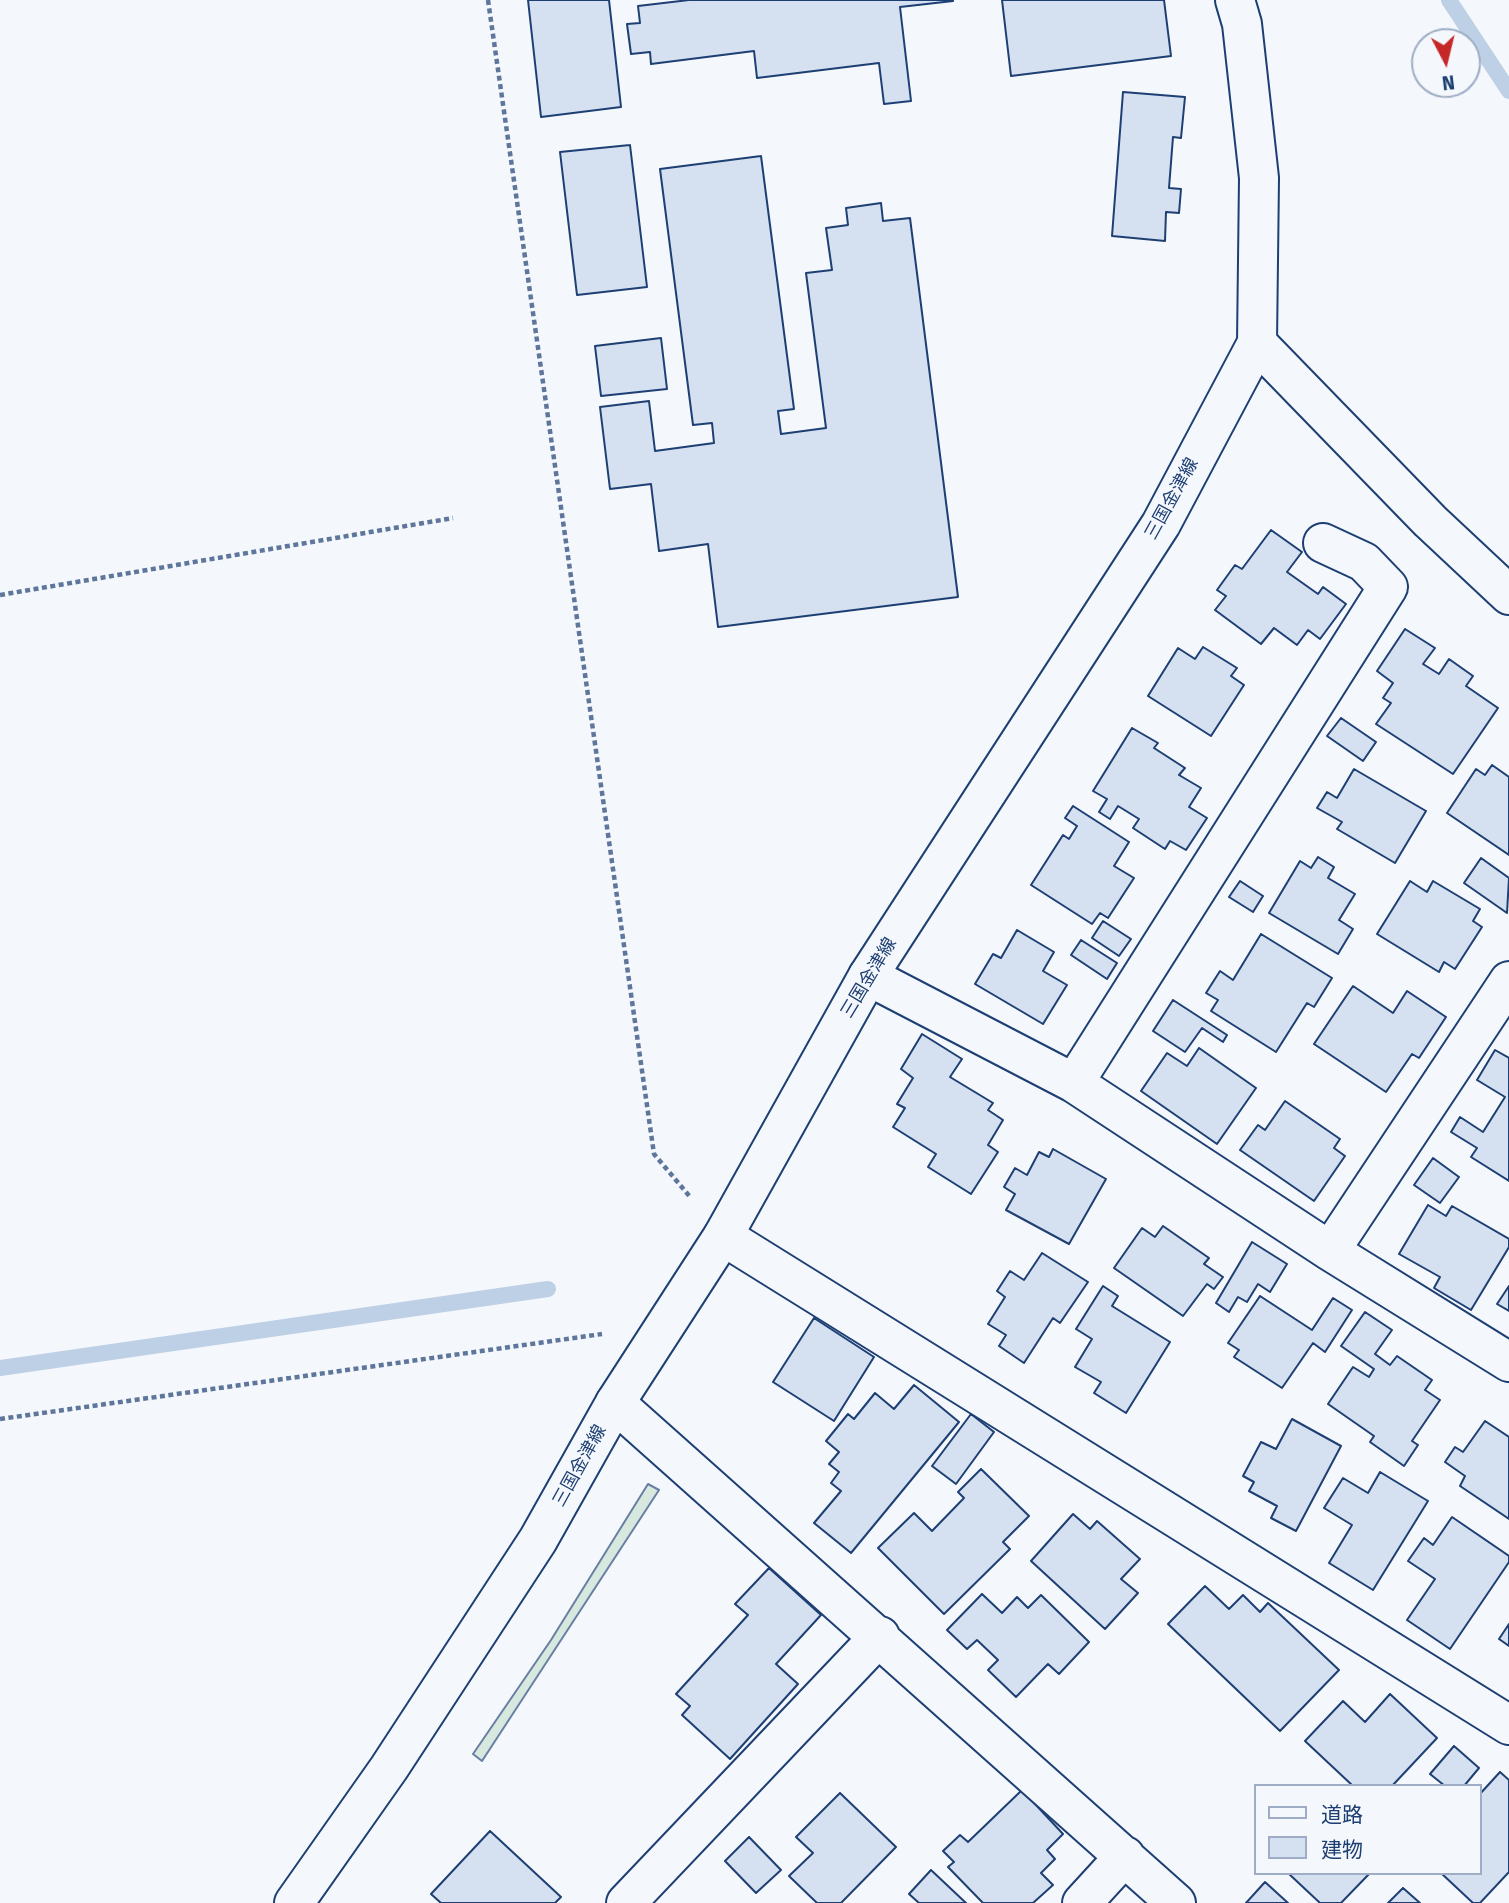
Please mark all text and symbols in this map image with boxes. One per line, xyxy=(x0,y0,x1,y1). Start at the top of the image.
north arrow xyxy=(1411,28,1481,98)
text: N xyxy=(1441,70,1456,95)
street label: 三国金津線 xyxy=(1141,454,1203,544)
street label: 三国金津線 xyxy=(837,934,901,1022)
street label: 三国金津線 xyxy=(549,1421,611,1511)
legend xyxy=(1254,1784,1481,1875)
text: 道路 xyxy=(1321,1802,1363,1828)
text: 建物 xyxy=(1321,1837,1363,1863)

